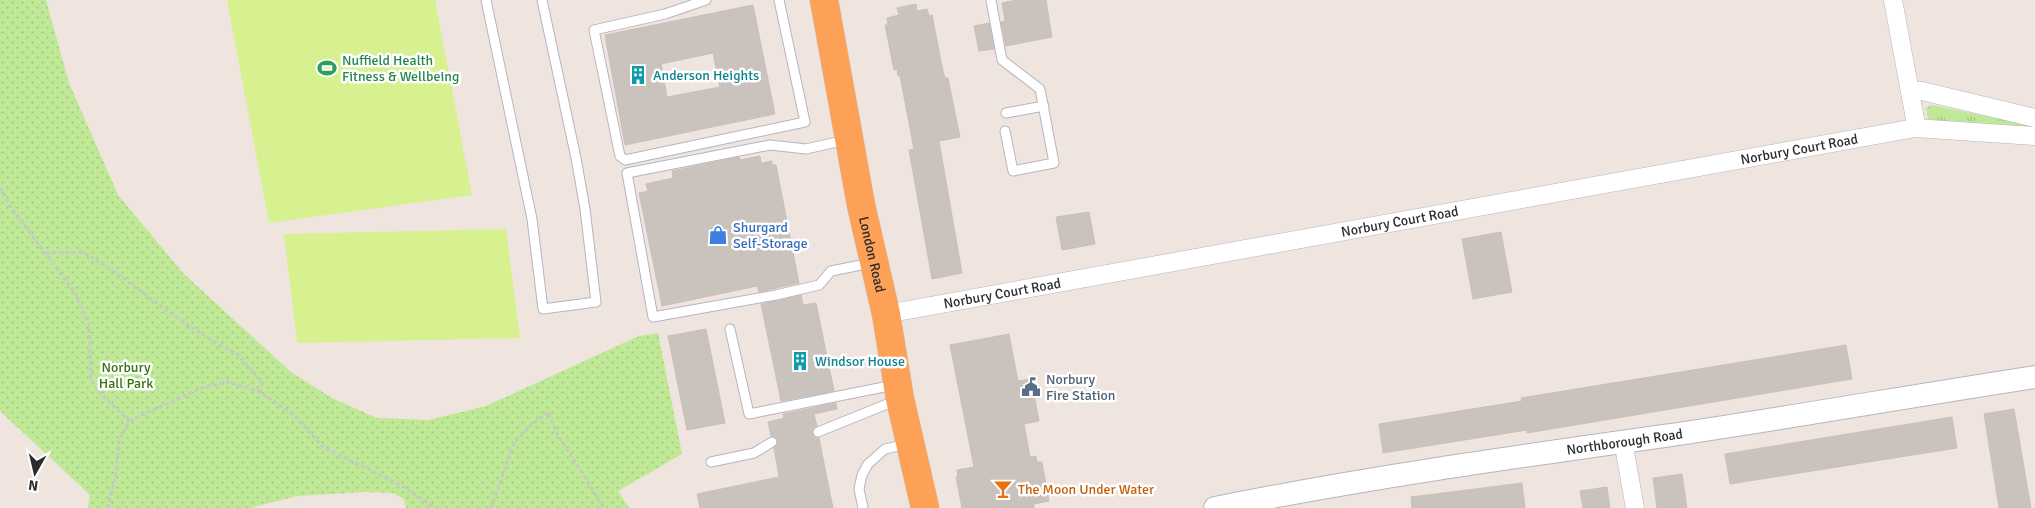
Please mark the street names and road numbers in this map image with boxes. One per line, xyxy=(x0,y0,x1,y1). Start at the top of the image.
street label: Norbury Court Road xyxy=(1739,130,1859,168)
street label: Norbury Court Road xyxy=(1340,202,1460,240)
street label: London Road xyxy=(855,215,889,294)
street label: Norbury Court Road xyxy=(942,274,1062,312)
street label: Northborough Road xyxy=(1565,425,1684,458)

